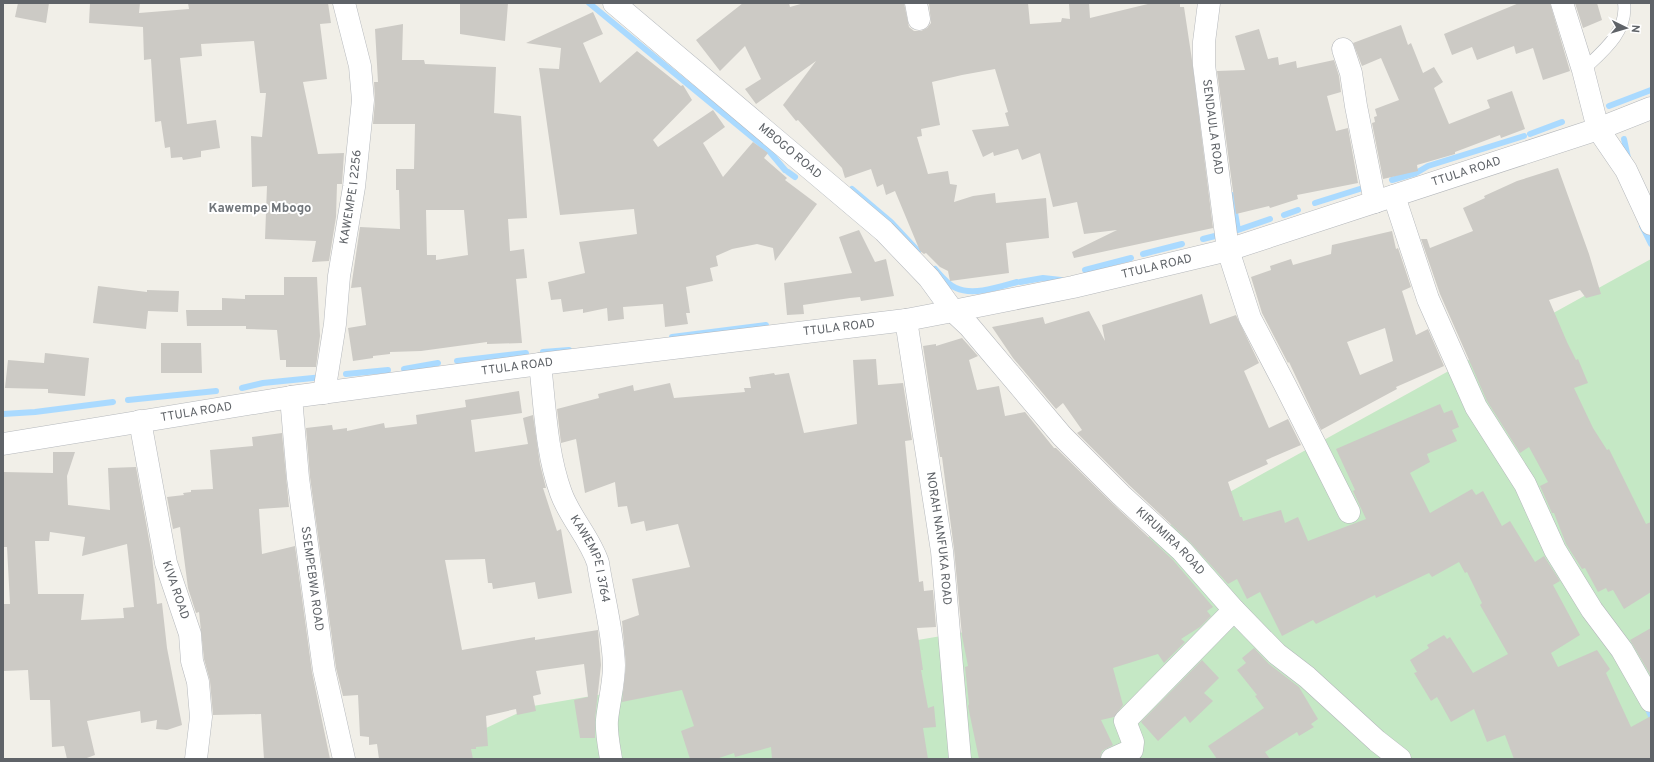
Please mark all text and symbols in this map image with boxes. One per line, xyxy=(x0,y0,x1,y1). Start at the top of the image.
north arrow xyxy=(1606,8,1646,48)
text: N xyxy=(1628,24,1642,33)
street label: SENDAULA ROAD xyxy=(1198,78,1226,176)
street label: MBOGO ROAD xyxy=(755,120,825,183)
street label: KAWEMPE I 2256 xyxy=(336,149,366,245)
street label: TTULA ROAD xyxy=(1430,153,1503,191)
district label: Kawempe Mbogo xyxy=(209,201,311,217)
street label: TTULA ROAD xyxy=(1120,251,1194,283)
street label: TTULA ROAD xyxy=(802,316,876,340)
street label: TTULA ROAD xyxy=(480,354,554,380)
street label: TTULA ROAD xyxy=(160,399,233,426)
street label: NORAH NANFUKA ROAD xyxy=(922,471,955,606)
street label: KIRUMIRA ROAD xyxy=(1132,504,1208,579)
street label: KAWEMPE I 3764 xyxy=(566,512,613,604)
street label: SSEMPEBWA ROAD xyxy=(297,525,327,632)
street label: KIVA ROAD xyxy=(158,559,192,622)

